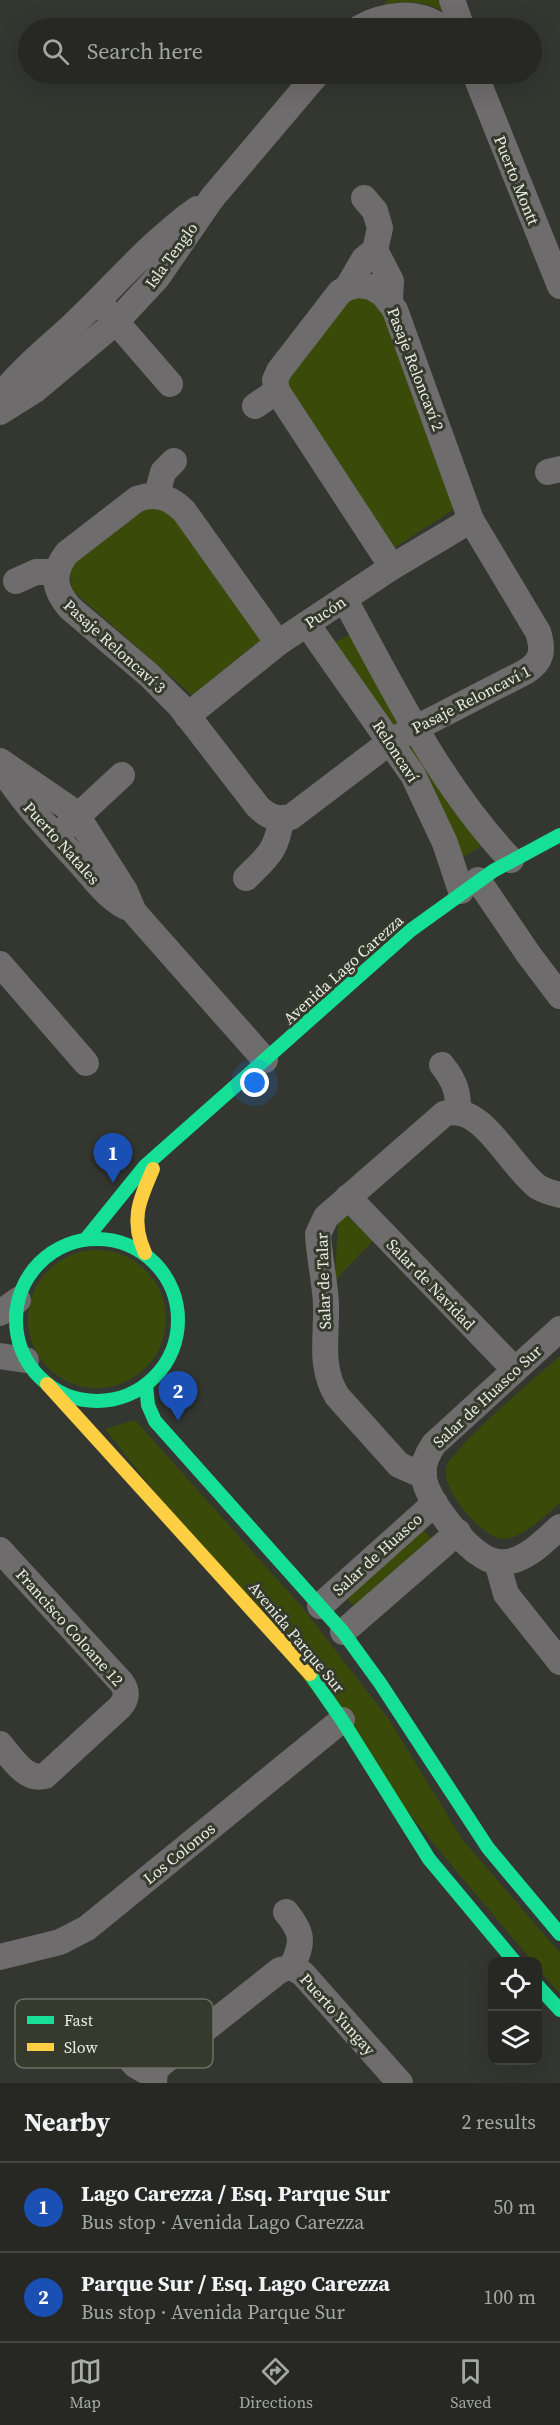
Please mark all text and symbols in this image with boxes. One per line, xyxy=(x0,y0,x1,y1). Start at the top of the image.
search box xyxy=(18,18,542,84)
icon: search xyxy=(39,35,72,68)
text: Search here xyxy=(87,36,203,66)
street label: Puerto Montt xyxy=(489,132,545,229)
street label: Isla Tenglo xyxy=(140,217,203,292)
street label: Pasaje Reloncaví 2 xyxy=(382,304,450,434)
street label: Pucón xyxy=(300,590,350,633)
street label: Pasaje Reloncaví 3 xyxy=(59,594,171,698)
street label: Pasaje Reloncaví 1 xyxy=(408,660,534,738)
street label: Reloncaví xyxy=(368,716,424,787)
street label: Puerto Natales xyxy=(19,797,105,889)
street label: Avenida Lago Carezza xyxy=(278,909,408,1029)
your location xyxy=(240,1068,269,1097)
pin: 1 xyxy=(94,1134,132,1183)
street label: Salar de Talar xyxy=(310,1232,336,1330)
street label: Salar de Navidad xyxy=(382,1234,480,1334)
street label: Salar de Huasco Sur xyxy=(428,1340,546,1452)
pin: 2 xyxy=(158,1372,198,1421)
street label: Salar de Huasco xyxy=(327,1508,427,1600)
street label: Francisco Coloane 12 xyxy=(11,1564,129,1690)
street label: Avenida Parque Sur xyxy=(244,1577,350,1697)
street label: Los Colonos xyxy=(138,1817,220,1889)
map controls xyxy=(488,1957,542,2065)
button: locate xyxy=(488,1957,542,2011)
street label: Puerto Yungay xyxy=(295,1968,381,2060)
legend xyxy=(15,1999,213,2068)
text: Fast xyxy=(64,2009,94,2031)
button: layers xyxy=(488,2011,542,2065)
text: Slow xyxy=(64,2036,99,2058)
text: Nearby xyxy=(24,2104,110,2140)
text: 2 results xyxy=(461,2108,536,2136)
text: Lago Carezza / Esq. Parque Sur xyxy=(81,2178,390,2208)
text: 1 xyxy=(38,2193,49,2221)
text: 50 m xyxy=(493,2193,536,2221)
text: Bus stop · Avenida Lago Carezza xyxy=(81,2208,364,2236)
text: Parque Sur / Esq. Lago Carezza xyxy=(81,2268,390,2298)
text: 2 xyxy=(38,2283,49,2311)
text: 100 m xyxy=(483,2283,536,2311)
text: Bus stop · Avenida Parque Sur xyxy=(81,2298,345,2326)
tab: Map xyxy=(69,2355,102,2413)
tab: Directions xyxy=(239,2355,313,2413)
tab: Saved xyxy=(450,2355,491,2413)

